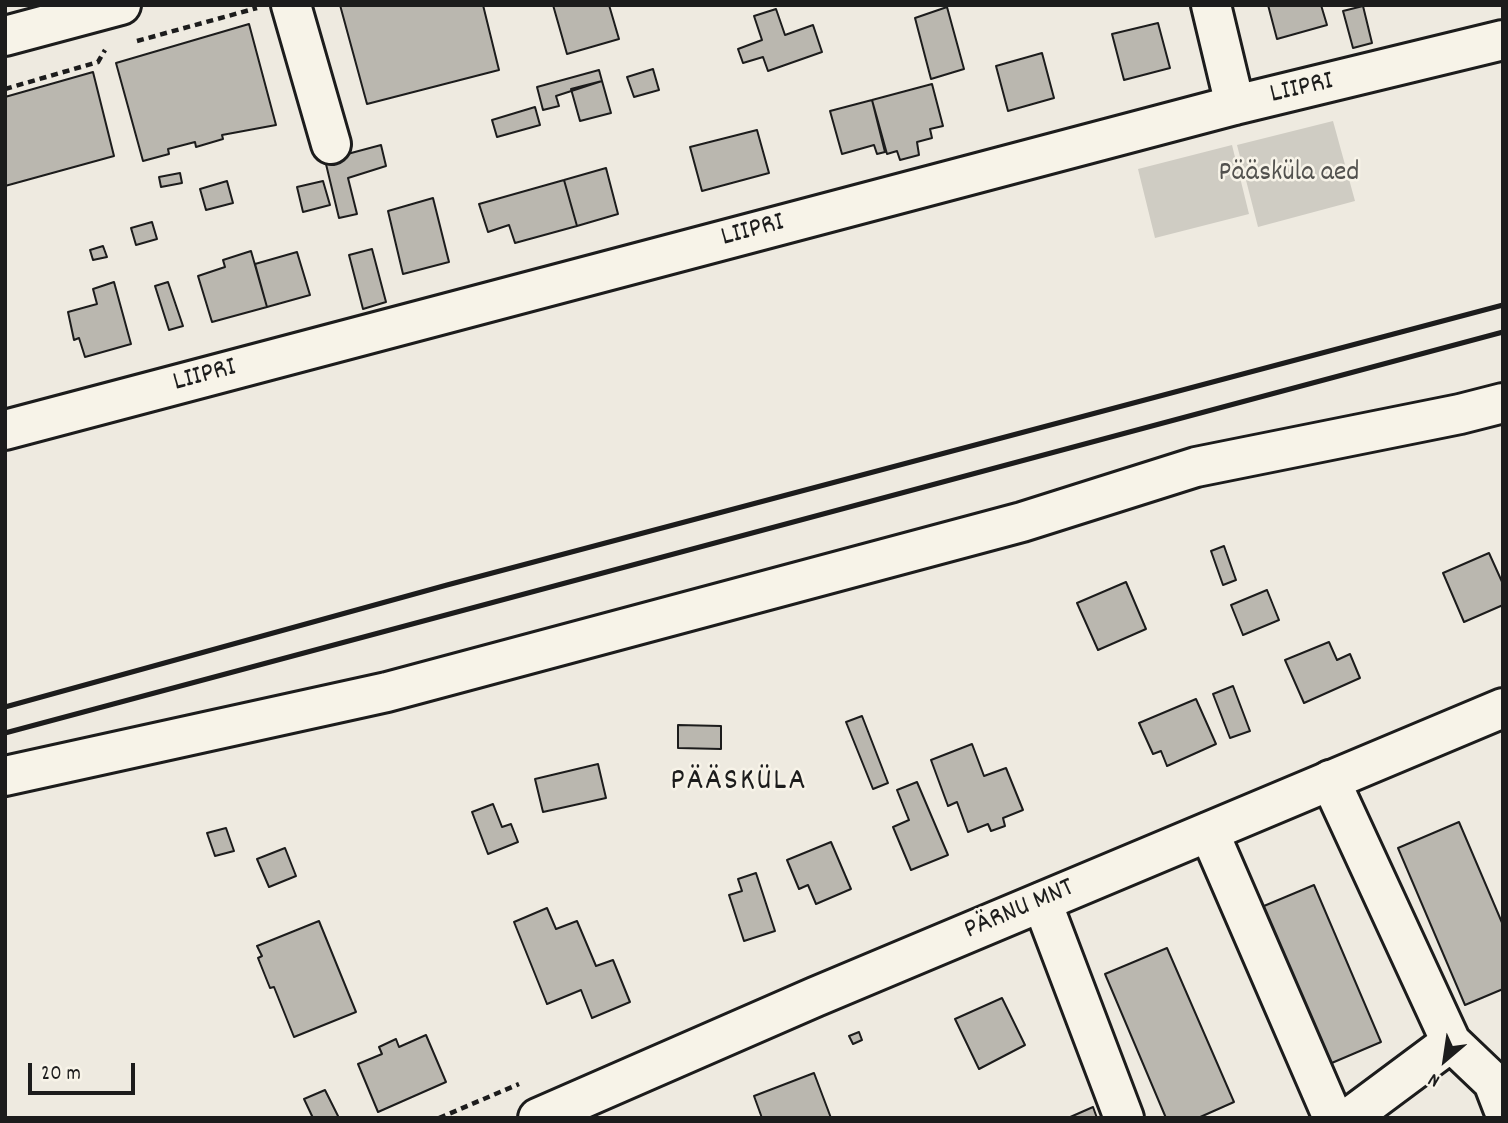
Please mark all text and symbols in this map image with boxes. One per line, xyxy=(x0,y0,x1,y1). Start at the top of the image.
street label: LIIPRI xyxy=(1267,66,1337,114)
park label: Pääsküla aed xyxy=(1219,158,1359,192)
street label: LIIPRI xyxy=(718,208,788,256)
street label: LIIPRI xyxy=(170,353,240,401)
district label: PÄÄSKÜLA xyxy=(671,765,807,803)
street label: PÄRNU MNT xyxy=(960,873,1080,949)
north arrow xyxy=(1410,1025,1480,1095)
scale bar xyxy=(32,1050,138,1094)
text: 20 m xyxy=(41,1060,81,1090)
text: N xyxy=(1424,1065,1445,1093)

